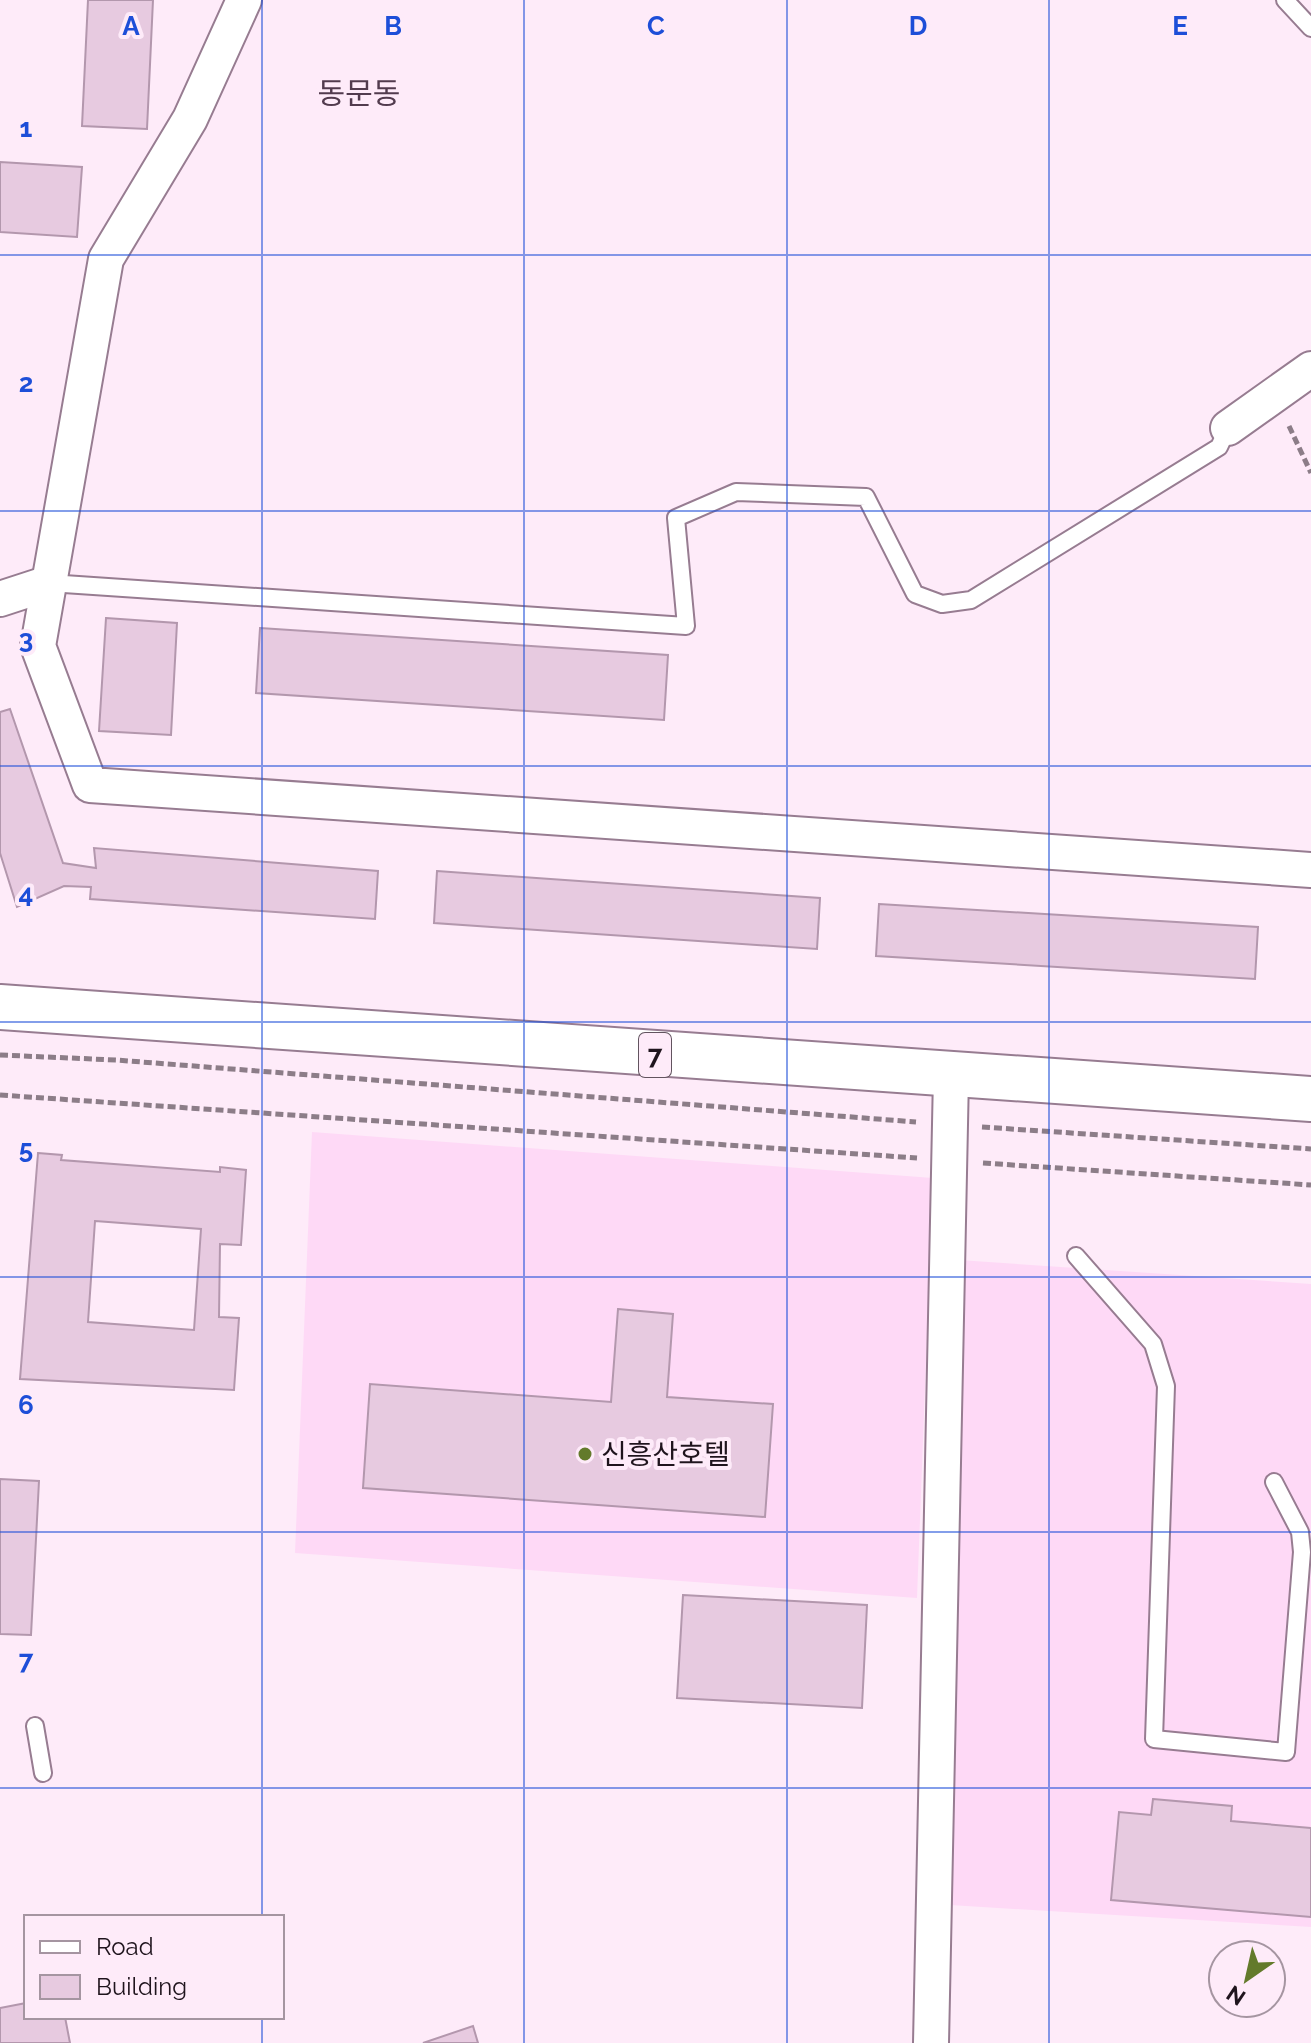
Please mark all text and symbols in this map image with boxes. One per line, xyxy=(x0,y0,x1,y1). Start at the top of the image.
text: A xyxy=(122,11,140,41)
text: B xyxy=(384,11,402,41)
text: C xyxy=(647,11,665,41)
text: D xyxy=(909,11,927,41)
text: E xyxy=(1172,11,1188,41)
district label: 동문동 xyxy=(318,76,400,111)
text: 1 xyxy=(20,113,33,143)
text: 2 xyxy=(19,368,33,398)
text: 3 xyxy=(19,624,33,654)
text: 4 xyxy=(19,879,33,909)
road number: 7 xyxy=(639,1033,671,1077)
text: 5 xyxy=(19,1134,33,1164)
text: 6 xyxy=(18,1390,34,1420)
place label: 신흥산호텔 xyxy=(601,1438,730,1471)
marker: 신흥산호텔 xyxy=(576,1445,594,1463)
text: 7 xyxy=(19,1645,34,1675)
legend xyxy=(24,1915,284,2019)
text: Road xyxy=(96,1932,154,1961)
north arrow xyxy=(1207,1939,1287,2019)
text: Building xyxy=(96,1972,187,2001)
text: N xyxy=(1222,1980,1250,2011)

